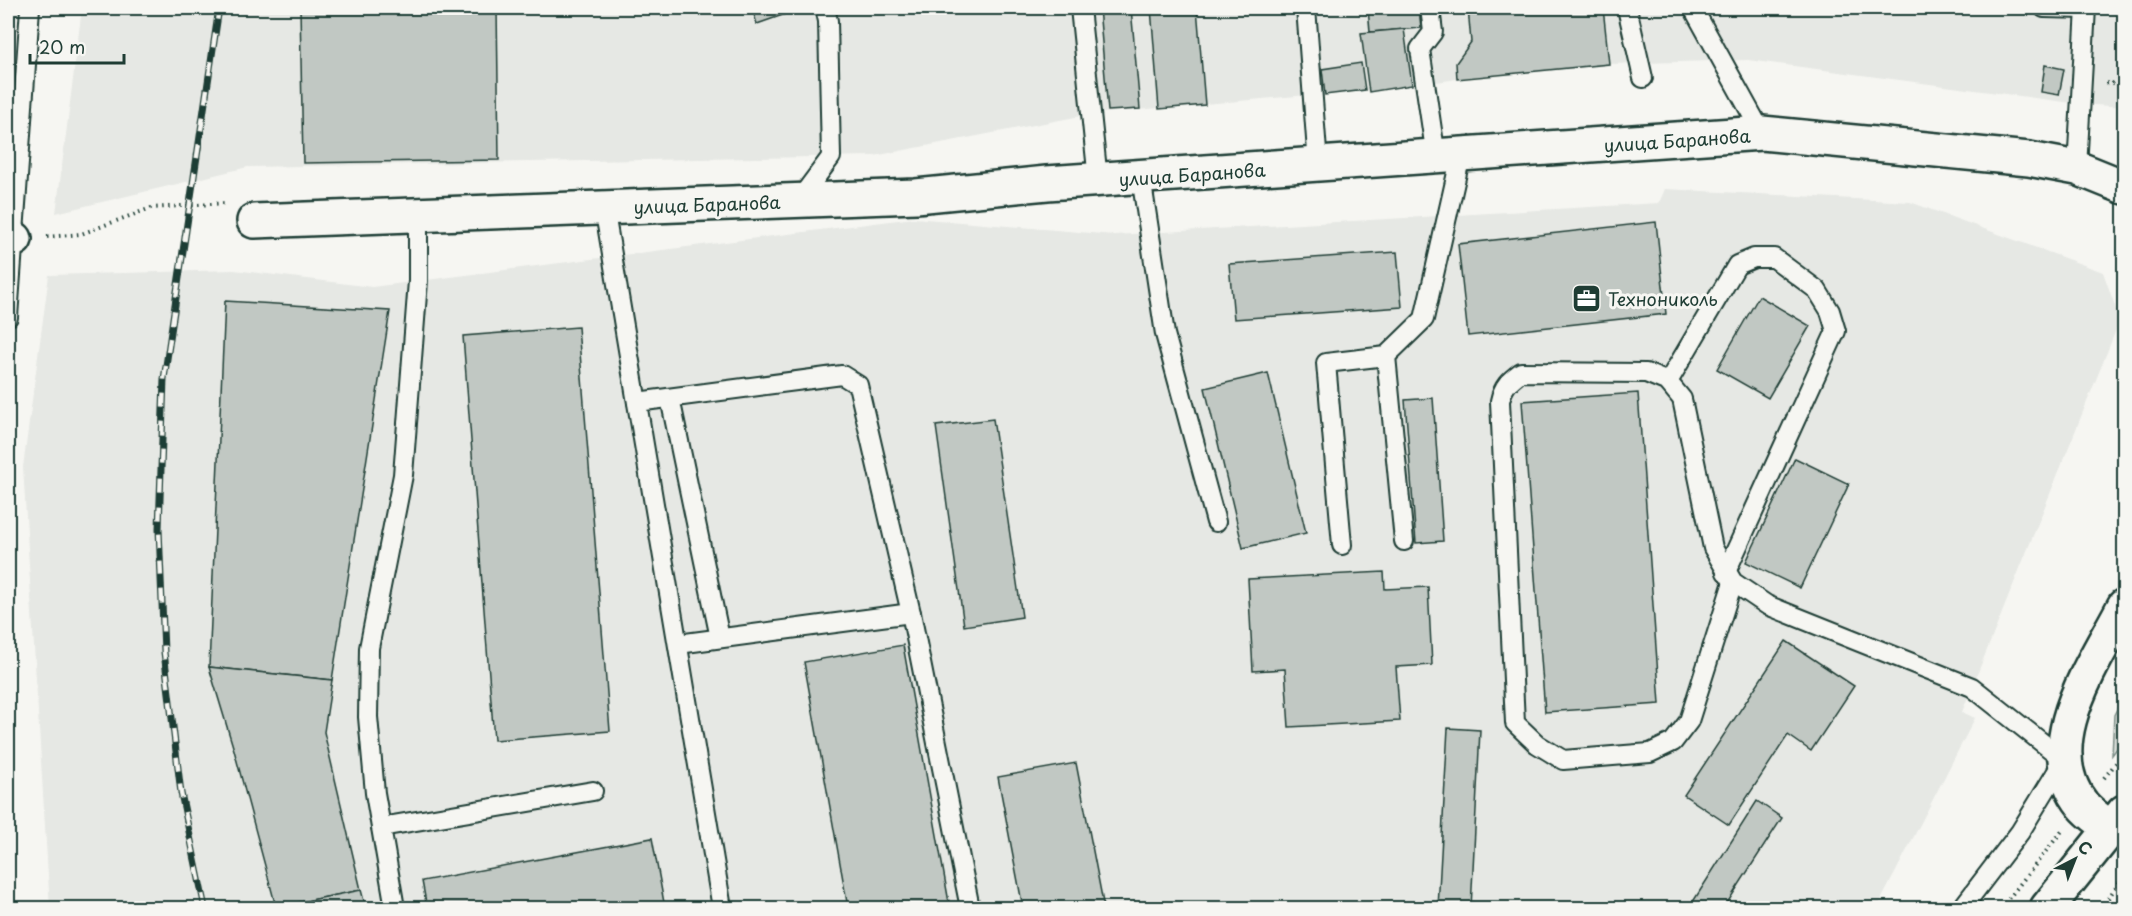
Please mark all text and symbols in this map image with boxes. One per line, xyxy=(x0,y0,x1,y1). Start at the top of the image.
scale bar xyxy=(30,27,124,65)
text: 20 m xyxy=(39,33,85,60)
street label: улица Баранова xyxy=(1603,121,1752,159)
street label: улица Баранова xyxy=(1118,155,1267,193)
street label: улица Баранова xyxy=(633,188,782,220)
office icon: Технониколь xyxy=(1571,282,1603,314)
place label: Технониколь xyxy=(1608,285,1718,312)
north arrow xyxy=(2045,829,2105,889)
text: С xyxy=(2073,834,2098,860)

